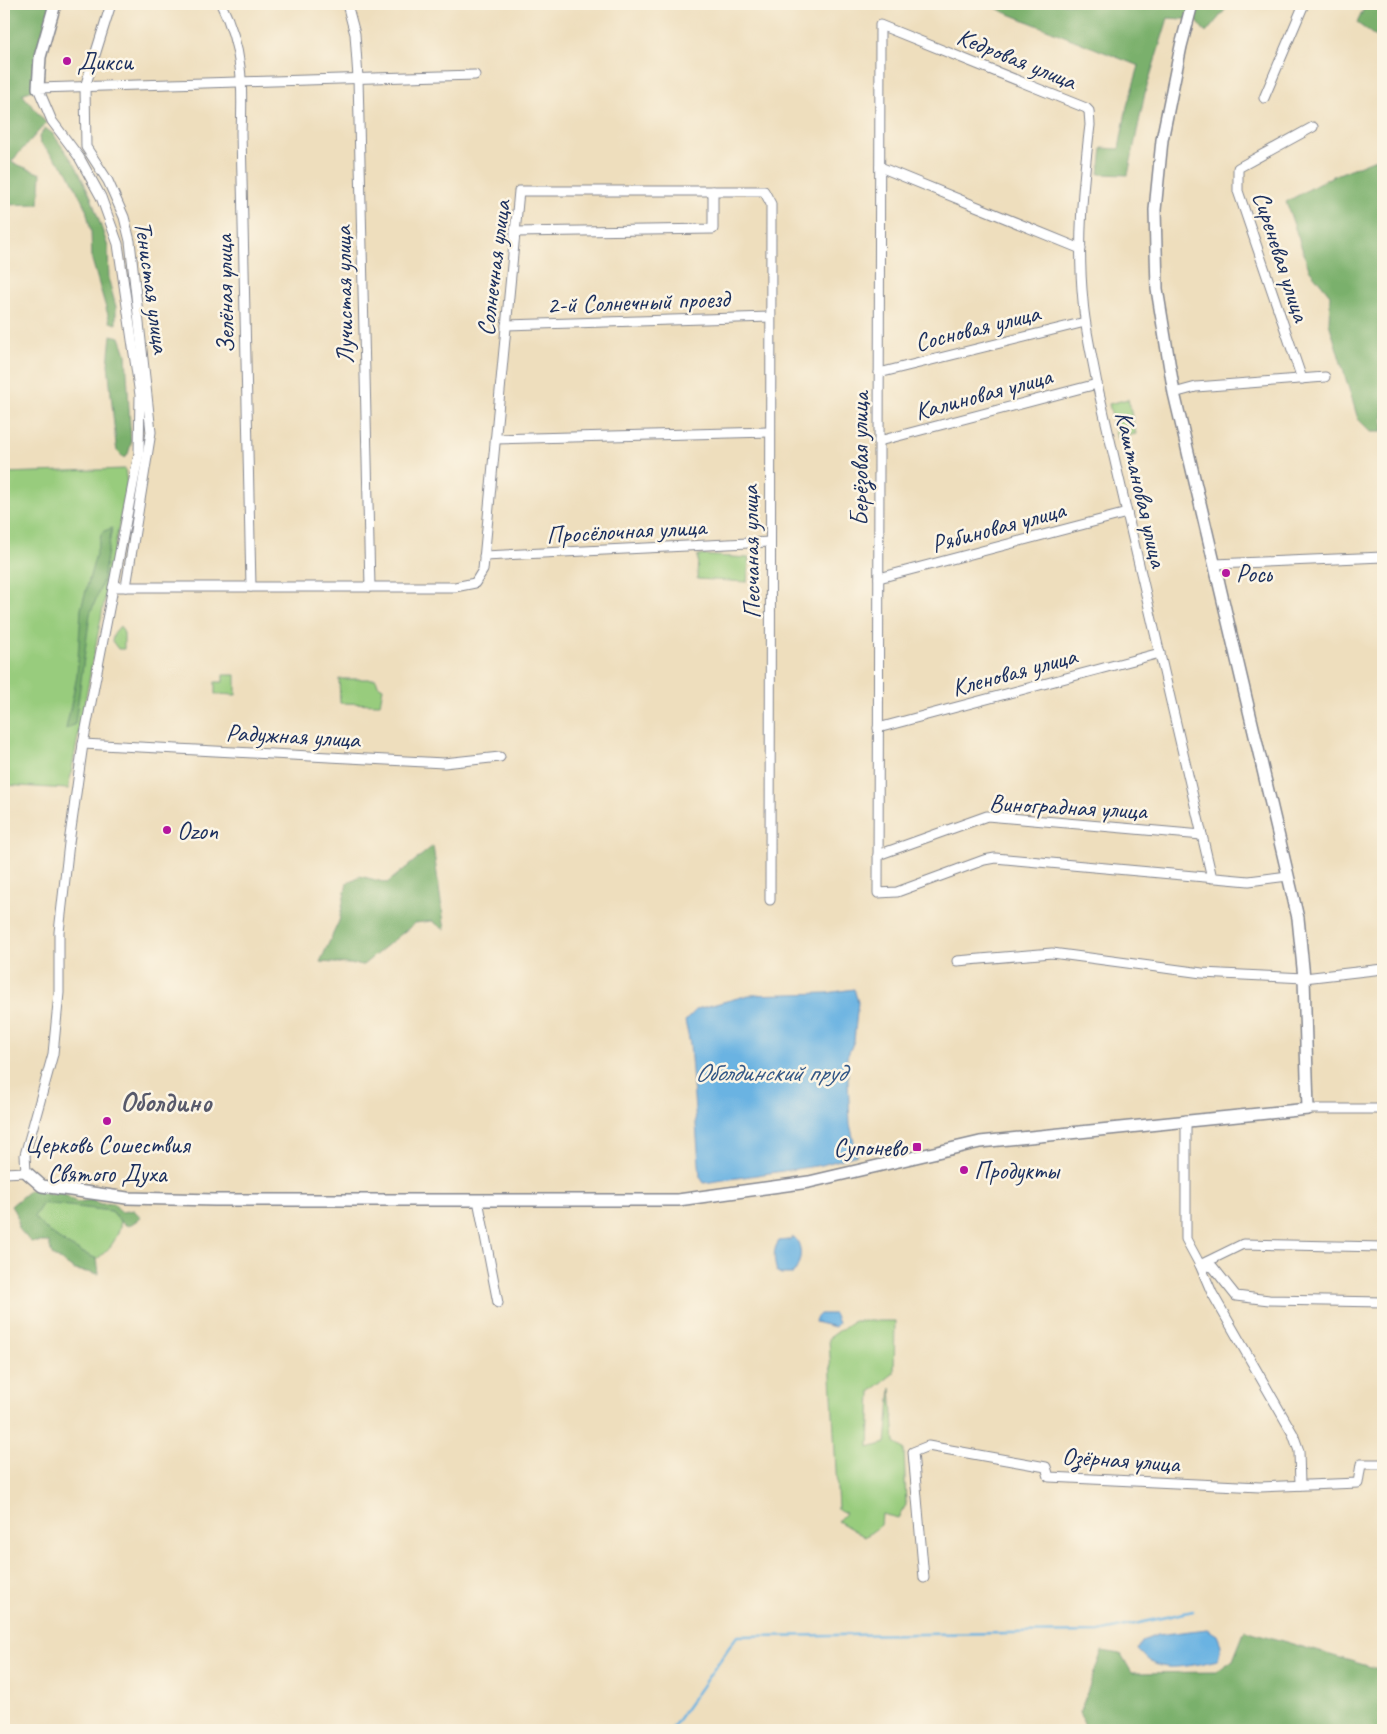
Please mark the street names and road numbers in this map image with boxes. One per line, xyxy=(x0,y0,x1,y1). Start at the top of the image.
street label: Кедровая улица xyxy=(952,21,1083,98)
street label: Сиреневая улица xyxy=(1245,187,1318,327)
street label: Солнечная улица xyxy=(470,196,518,338)
street label: Тенистая улица xyxy=(127,219,177,357)
street label: Лучистая улица xyxy=(327,224,361,364)
street label: Зелёная улица xyxy=(208,232,242,354)
street label: 2-й Солнечный проезд xyxy=(546,283,732,321)
street label: Сосновая улица xyxy=(911,296,1045,359)
street label: Калиновая улица xyxy=(911,360,1057,428)
street label: Берёзовая улица xyxy=(844,389,877,526)
street label: Каштановая улица xyxy=(1108,408,1175,572)
street label: Песчаная улица xyxy=(734,483,768,619)
street label: Рябиновая улица xyxy=(928,493,1071,560)
street label: Просёлочная улица xyxy=(545,511,709,551)
street label: Кленовая улица xyxy=(948,639,1082,704)
street label: Радужная улица xyxy=(225,717,363,756)
street label: Виноградная улица xyxy=(988,787,1149,827)
street label: Озёрная улица xyxy=(1061,1440,1183,1481)

